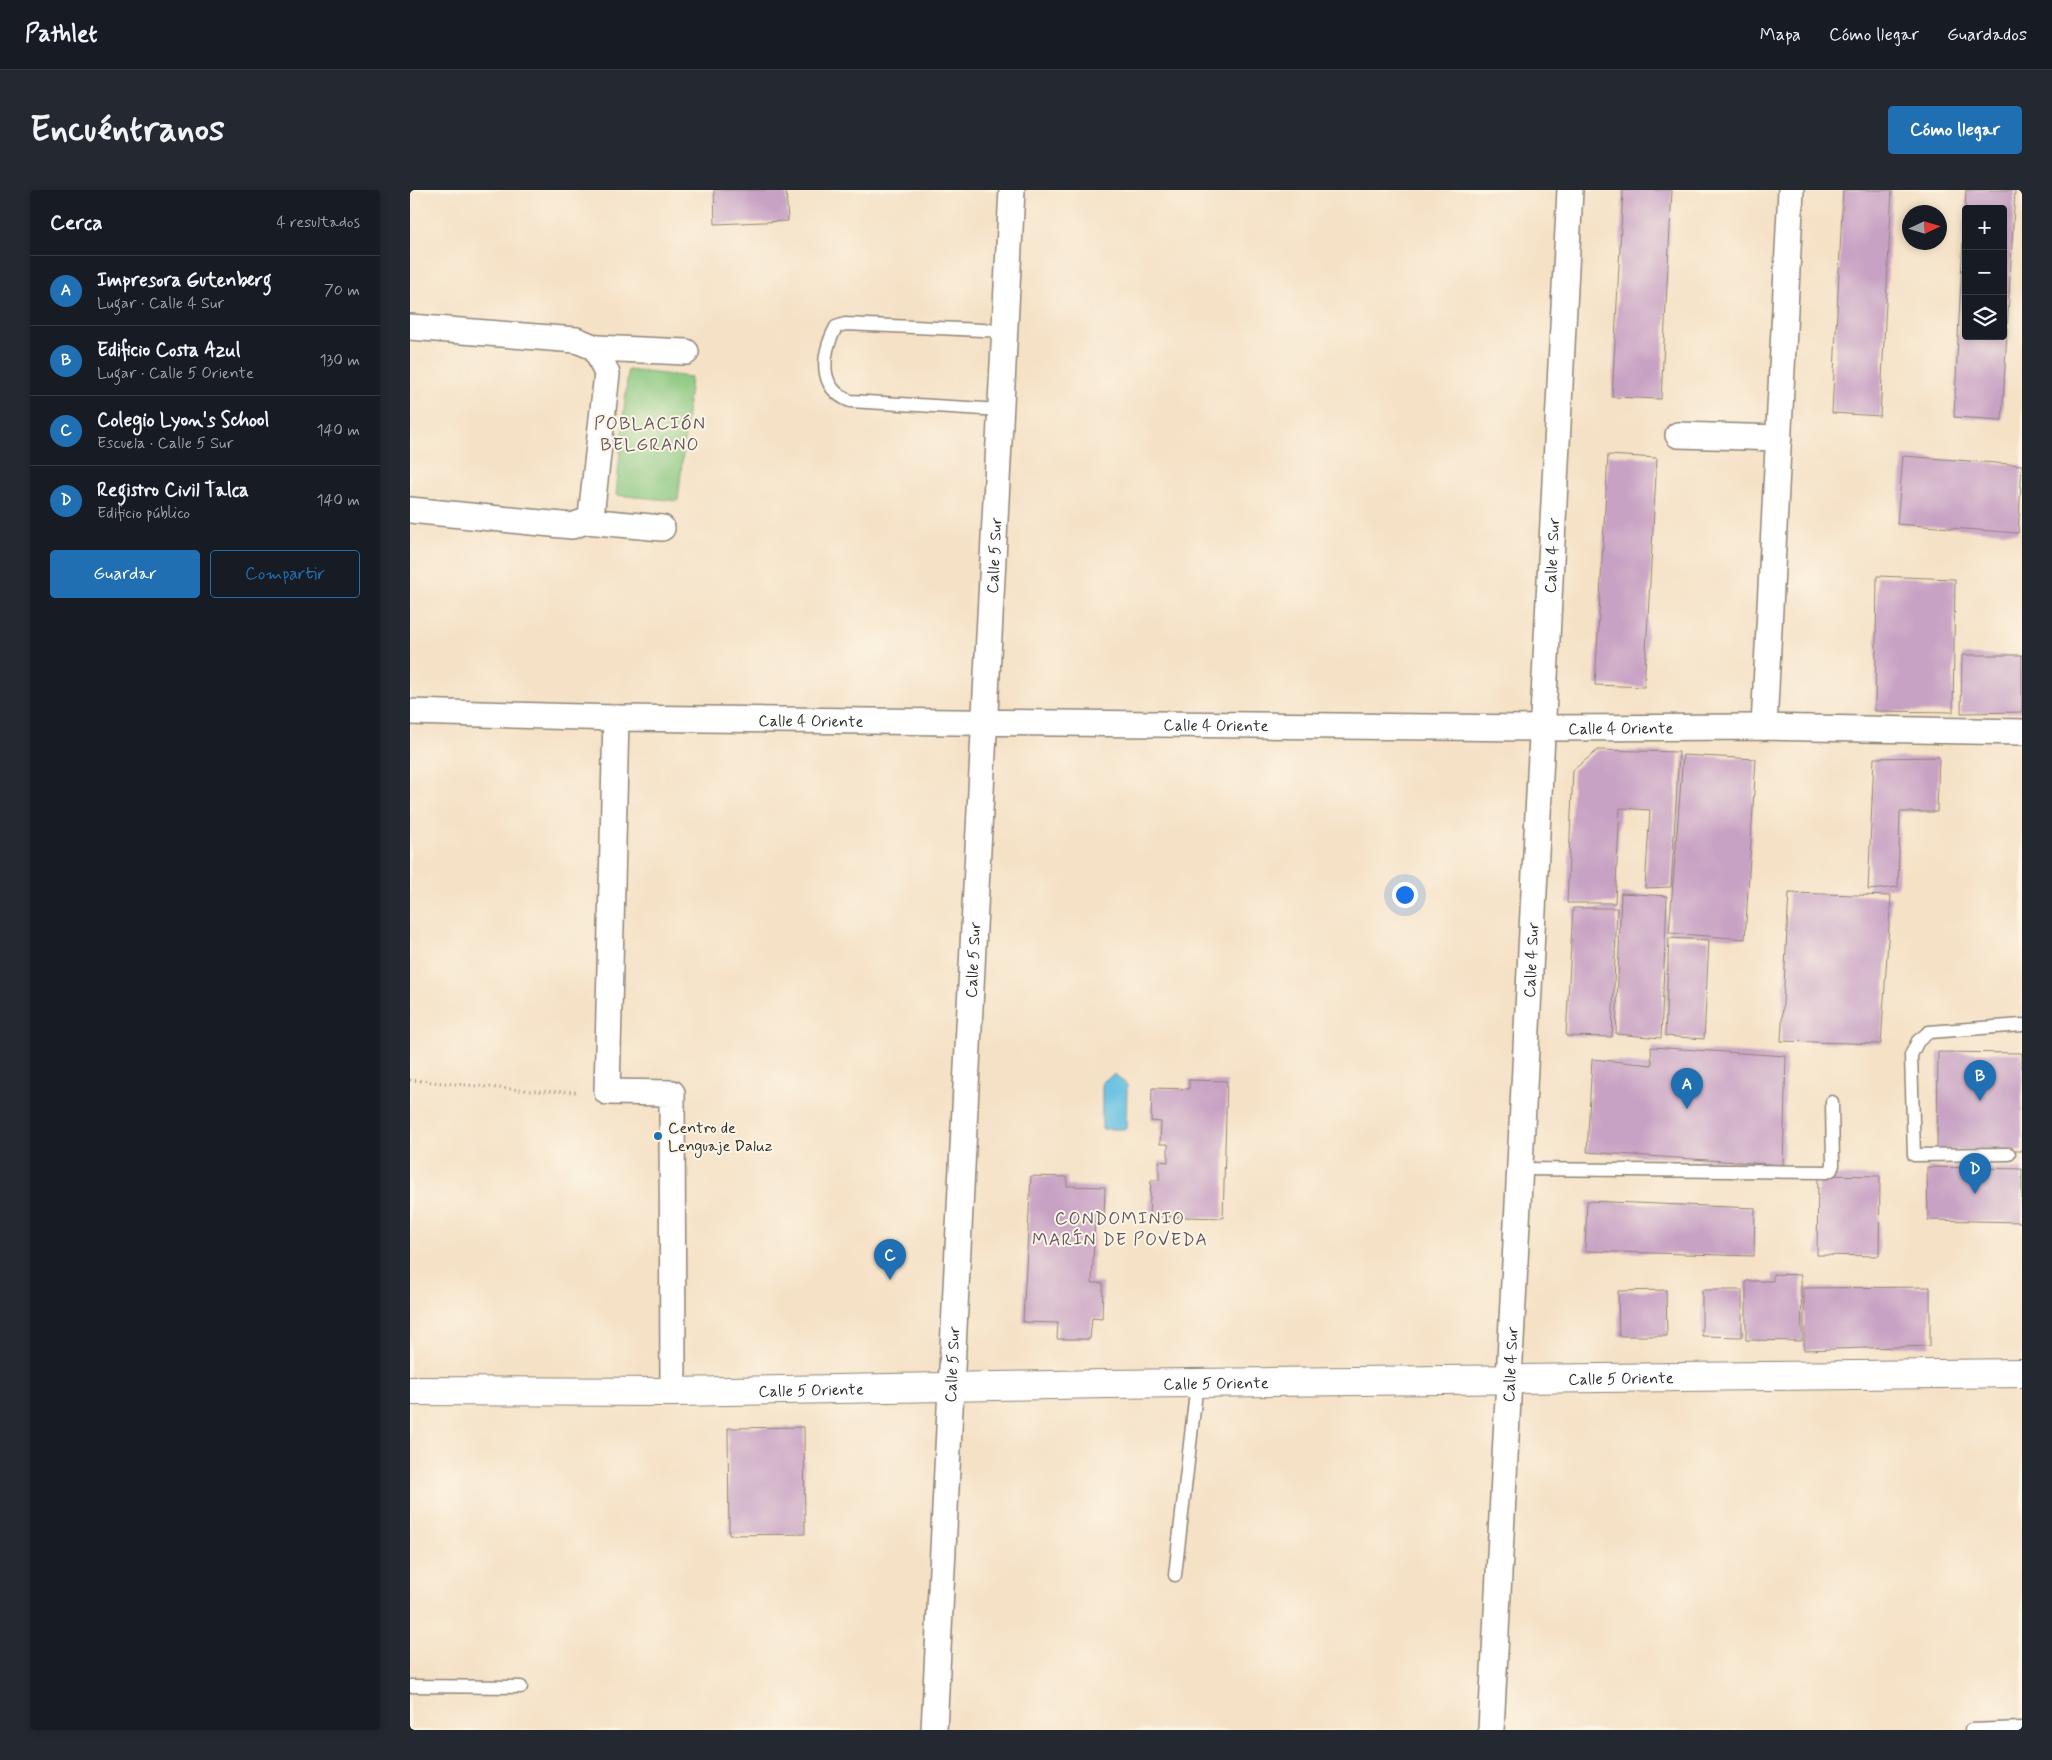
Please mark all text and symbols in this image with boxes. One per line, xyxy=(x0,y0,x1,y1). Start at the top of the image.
text: Pathlet xyxy=(25,19,97,50)
text: Mapa xyxy=(1760,23,1801,47)
text: Cómo llegar xyxy=(1829,23,1919,47)
text: Guardados xyxy=(1947,23,2027,47)
button: Cómo llegar xyxy=(1888,106,2022,154)
text: Encuéntranos xyxy=(30,107,225,153)
north arrow xyxy=(1902,205,1947,250)
map controls xyxy=(1962,205,2007,340)
button: + xyxy=(1962,205,2007,250)
text: Cerca xyxy=(50,209,103,237)
text: 4 resultados xyxy=(276,212,360,233)
button: − xyxy=(1962,250,2007,295)
text: Impresora Gutenberg xyxy=(97,268,272,293)
text: A xyxy=(61,280,71,301)
text: 70 m xyxy=(324,280,360,301)
text: Lugar · Calle 4 Sur xyxy=(97,293,224,314)
button: layers xyxy=(1962,295,2007,340)
text: Edificio Costa Azul xyxy=(97,338,240,363)
text: B xyxy=(61,350,71,371)
text: 130 m xyxy=(319,350,360,371)
text: Lugar · Calle 5 Oriente xyxy=(97,363,254,384)
text: Colegio Lyon's School xyxy=(97,408,269,433)
district label: POBLACIÓN BELGRANO xyxy=(594,412,706,457)
text: C xyxy=(60,420,72,441)
text: 140 m xyxy=(316,420,360,441)
text: Escuela · Calle 5 Sur xyxy=(97,433,233,454)
text: Registro Civil Talca xyxy=(97,478,249,503)
text: D xyxy=(60,490,72,511)
text: 140 m xyxy=(316,490,360,511)
text: Edificio público xyxy=(97,503,190,524)
street label: Calle 5 Sur xyxy=(983,517,1007,594)
street label: Calle 4 Sur xyxy=(1540,517,1565,594)
button: Guardar xyxy=(50,550,200,598)
button: Compartir xyxy=(210,550,360,598)
street label: Calle 4 Oriente xyxy=(758,711,864,733)
street label: Calle 4 Oriente xyxy=(1163,715,1269,737)
street label: Calle 4 Oriente xyxy=(1568,718,1674,740)
your location xyxy=(1392,882,1418,908)
street label: Calle 5 Sur xyxy=(961,921,986,998)
street label: Calle 4 Sur xyxy=(1520,921,1544,998)
pin: B xyxy=(1964,1060,1996,1101)
pin: A xyxy=(1671,1068,1703,1109)
place label: Centro de Lenguaje Daluz xyxy=(668,1118,773,1158)
marker: Centro de Lenguaje Daluz xyxy=(652,1130,664,1142)
pin: D xyxy=(1959,1153,1991,1194)
district label: CONDOMINIO MARÍN DE POVEDA xyxy=(1032,1207,1208,1252)
pin: C xyxy=(874,1239,906,1280)
street label: Calle 5 Sur xyxy=(941,1326,965,1403)
street label: Calle 4 Sur xyxy=(1499,1326,1524,1403)
street label: Calle 5 Oriente xyxy=(1568,1368,1674,1390)
street label: Calle 5 Oriente xyxy=(1163,1373,1269,1395)
street label: Calle 5 Oriente xyxy=(758,1379,864,1402)

